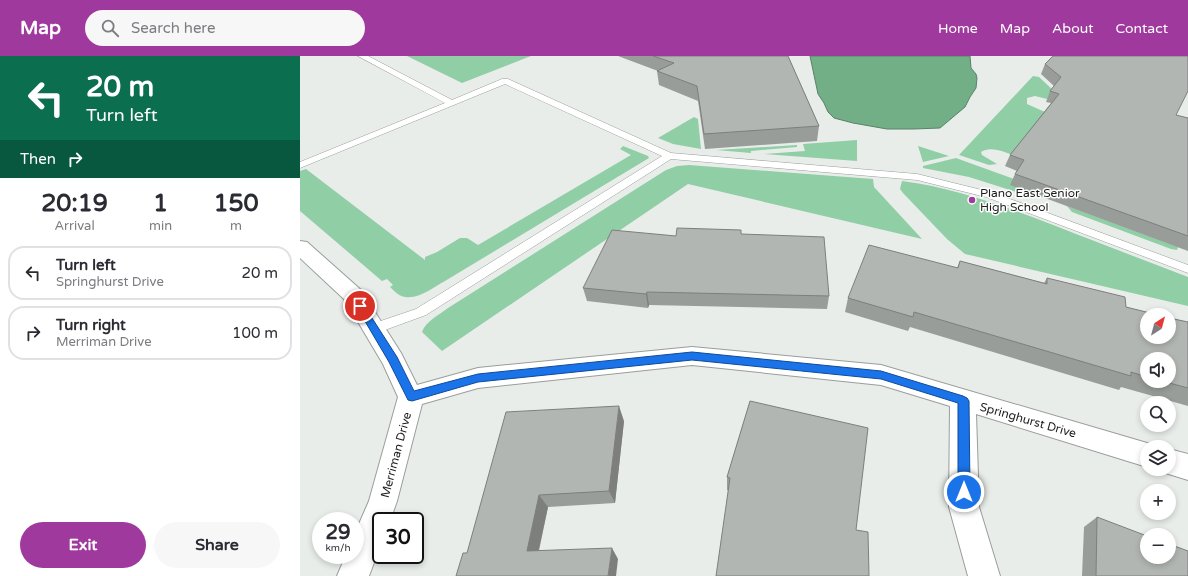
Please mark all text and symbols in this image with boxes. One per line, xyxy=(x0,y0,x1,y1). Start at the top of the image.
search box xyxy=(85,10,365,46)
text: Map xyxy=(20,17,61,39)
icon: search xyxy=(99,17,121,39)
text: Search here xyxy=(131,19,215,37)
text: Home xyxy=(938,20,978,37)
text: Map xyxy=(1000,20,1030,37)
text: About xyxy=(1052,20,1094,37)
text: Contact xyxy=(1116,20,1168,37)
text: 20 m xyxy=(86,70,154,104)
icon: left xyxy=(20,72,72,124)
text: Turn left xyxy=(86,104,158,126)
icon: right xyxy=(64,148,86,170)
text: Then xyxy=(20,150,56,168)
place label: Plano East Senior High School xyxy=(980,186,1080,214)
text: 20:19 xyxy=(41,189,108,218)
text: 1 xyxy=(153,189,168,218)
text: 150 xyxy=(213,189,259,218)
marker: Plano East Senior High School xyxy=(967,195,977,205)
text: Arrival xyxy=(54,218,95,234)
text: min xyxy=(149,218,172,234)
text: m xyxy=(230,218,242,234)
text: Turn left xyxy=(56,256,116,274)
icon: left xyxy=(22,262,44,284)
text: 20 m xyxy=(241,264,278,282)
text: Springhurst Drive xyxy=(56,274,164,290)
pin xyxy=(343,289,377,323)
icon: arrive xyxy=(349,295,371,317)
north arrow xyxy=(1140,308,1176,344)
map controls xyxy=(1140,308,1176,564)
text: Turn right xyxy=(56,316,126,334)
icon: right xyxy=(22,322,44,344)
text: 100 m xyxy=(232,324,278,342)
text: Merriman Drive xyxy=(56,334,152,350)
button: sound xyxy=(1140,352,1176,388)
button: search xyxy=(1140,396,1176,432)
street label: Springhurst Drive xyxy=(978,400,1078,440)
street label: Merriman Drive xyxy=(378,410,414,499)
button: layers xyxy=(1140,440,1176,476)
position arrow xyxy=(943,471,985,513)
button: + xyxy=(1140,484,1176,520)
speed limit sign: 30 xyxy=(372,512,424,564)
text: 29 xyxy=(325,521,351,545)
button: Exit xyxy=(20,522,146,568)
button: Share xyxy=(154,522,280,568)
button: − xyxy=(1140,528,1176,564)
text: km/h xyxy=(325,542,351,554)

